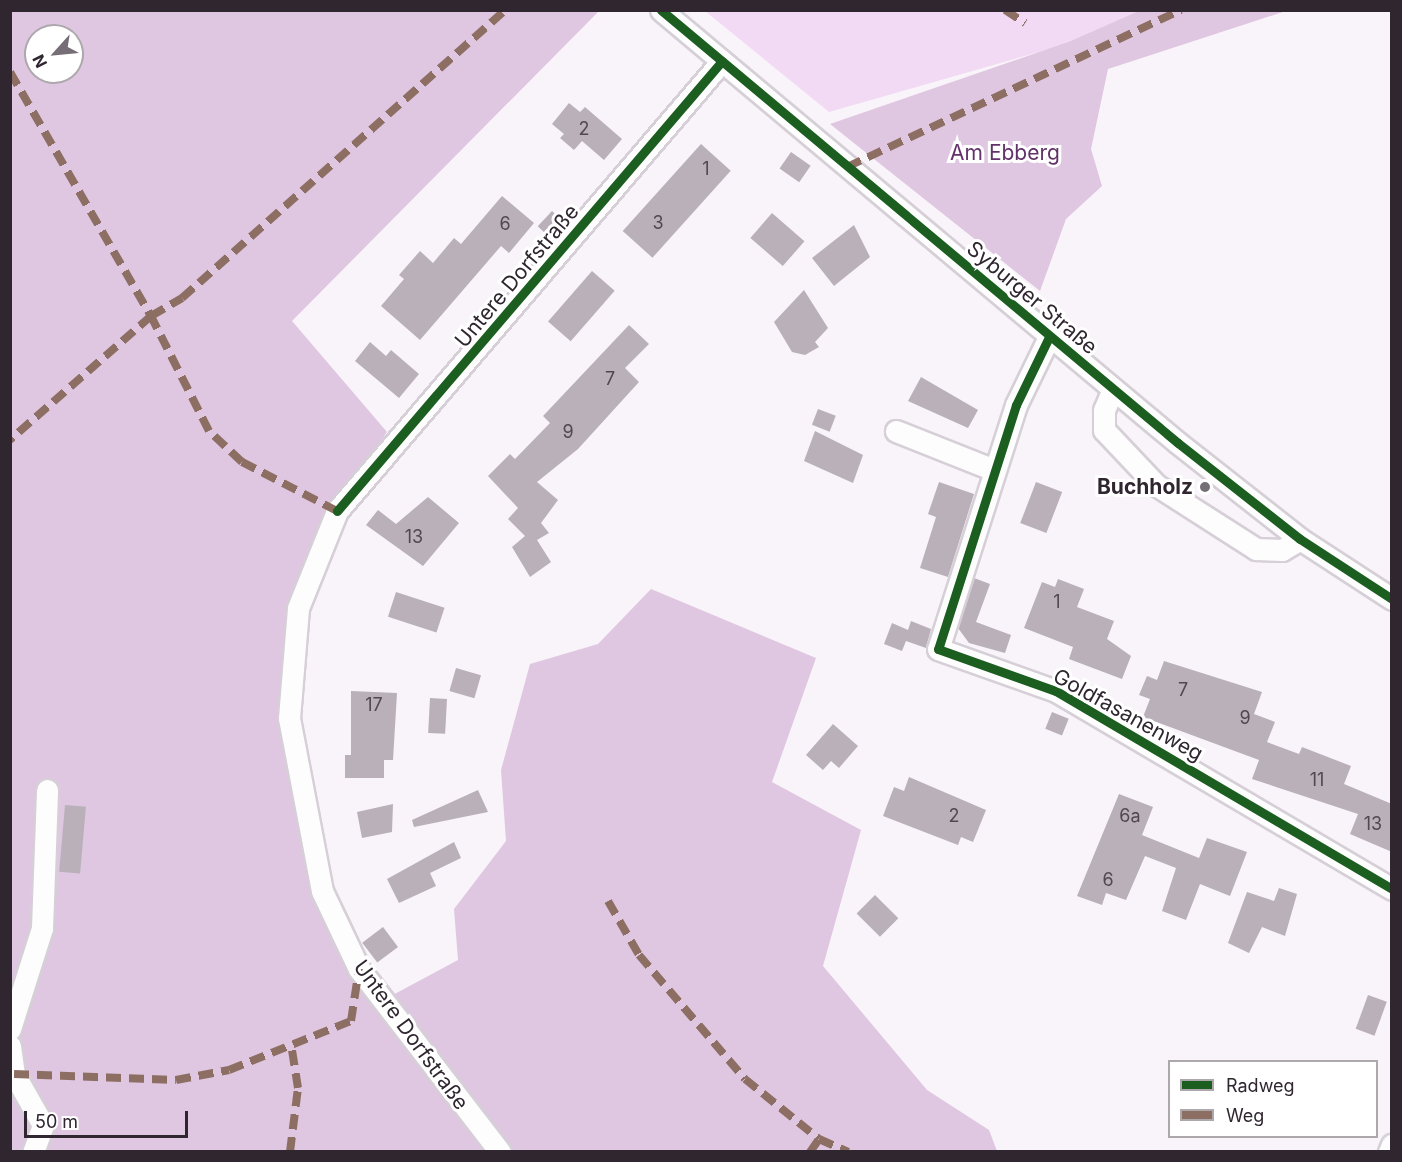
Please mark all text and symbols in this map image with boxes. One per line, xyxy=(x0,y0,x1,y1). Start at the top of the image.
north arrow xyxy=(24,24,84,84)
text: N xyxy=(28,51,51,71)
house number: 2 xyxy=(579,118,589,140)
park label: Am Ebberg xyxy=(950,140,1060,166)
house number: 1 xyxy=(702,158,710,180)
street label: Untere Dorfstraße xyxy=(450,199,584,353)
house number: 3 xyxy=(652,212,664,234)
house number: 6 xyxy=(499,213,511,235)
street label: Syburger Straße xyxy=(962,236,1102,360)
house number: 7 xyxy=(605,368,615,390)
house number: 9 xyxy=(562,421,574,443)
place label: Buchholz xyxy=(1097,474,1193,500)
marker: Buchholz xyxy=(1198,480,1212,494)
house number: 13 xyxy=(405,526,423,548)
house number: 1 xyxy=(1053,591,1061,613)
street label: Goldfasanenweg xyxy=(1049,663,1207,767)
house number: 7 xyxy=(1178,679,1188,701)
house number: 17 xyxy=(365,694,383,716)
house number: 9 xyxy=(1239,707,1251,729)
house number: 11 xyxy=(1310,769,1324,791)
house number: 2 xyxy=(949,805,959,827)
house number: 6a xyxy=(1119,805,1141,827)
house number: 13 xyxy=(1364,813,1382,835)
house number: 6 xyxy=(1102,869,1114,891)
street label: Untere Dorfstraße xyxy=(348,955,474,1115)
legend xyxy=(1168,1060,1378,1138)
text: Radweg xyxy=(1226,1075,1295,1096)
scale bar xyxy=(27,1099,190,1137)
text: Weg xyxy=(1226,1105,1264,1126)
text: 50 m xyxy=(35,1111,78,1132)

